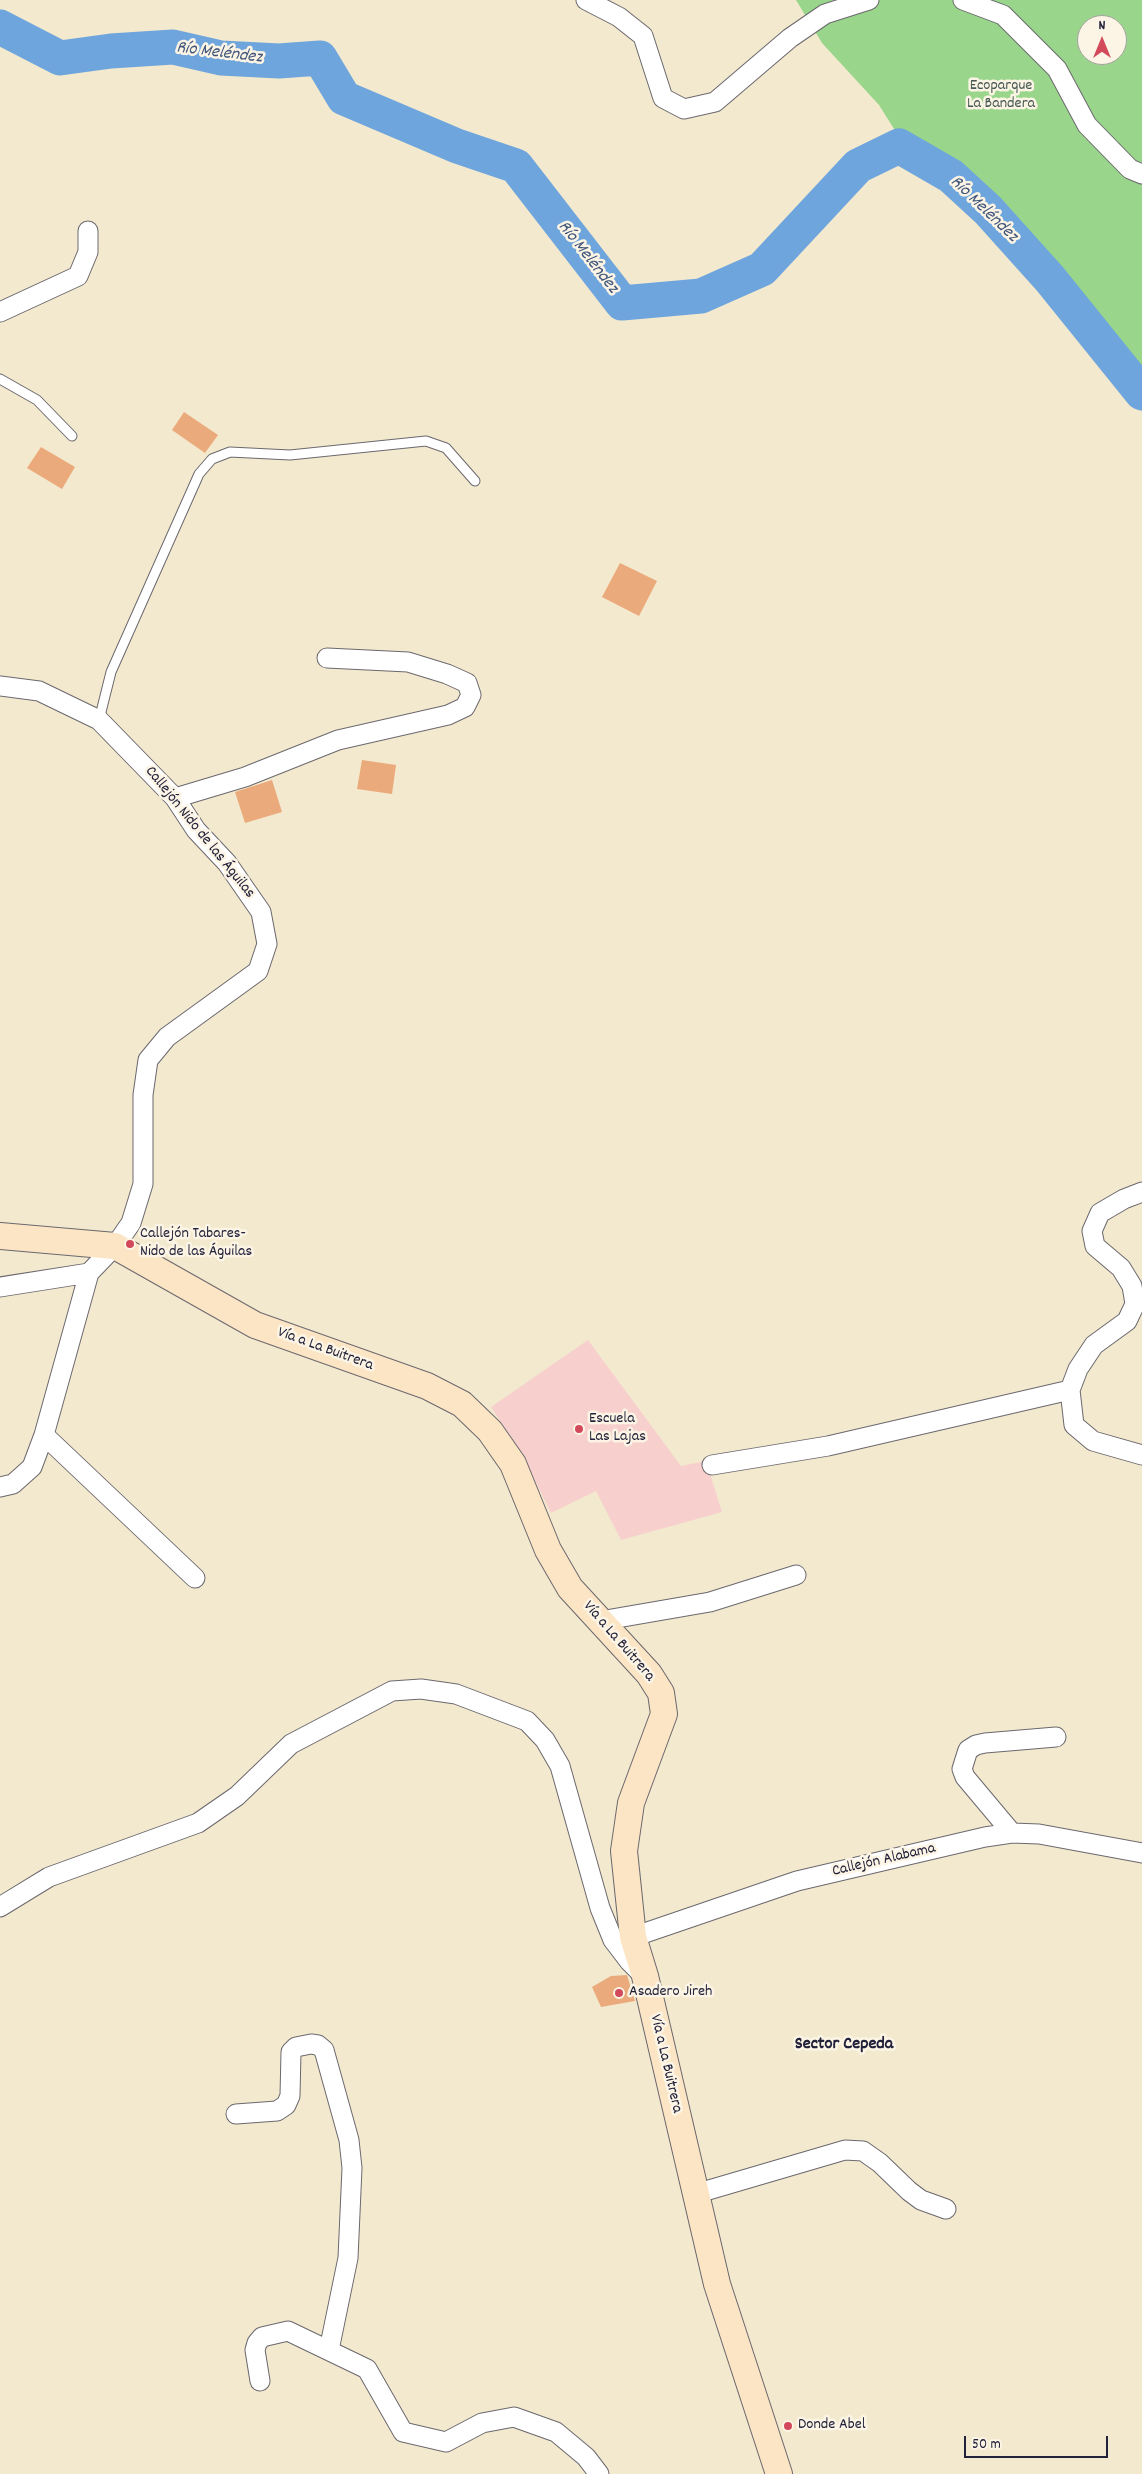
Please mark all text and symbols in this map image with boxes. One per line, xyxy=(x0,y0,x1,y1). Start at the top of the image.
north arrow xyxy=(1077,15,1127,65)
text: N xyxy=(1099,16,1105,36)
water label: Río Meléndez xyxy=(175,38,263,70)
park label: Ecoparque La Bandera xyxy=(967,77,1035,115)
water label: Río Meléndez xyxy=(944,172,1022,248)
water label: Río Meléndez xyxy=(552,217,622,299)
street label: Callejón Nido de las Águilas xyxy=(140,763,258,903)
place label: Callejón Tabares- Nido de las Águilas xyxy=(140,1225,252,1263)
marker: Callejón Tabares- Nido de las Águilas xyxy=(124,1238,136,1250)
street label: Vía a La Buitrera xyxy=(275,1324,375,1376)
place label: Escuela Las Lajas xyxy=(589,1410,646,1448)
marker: Escuela Las Lajas xyxy=(573,1423,585,1435)
street label: Vía a La Buitrera xyxy=(578,1598,658,1686)
street label: Callejón Alabama xyxy=(830,1840,938,1882)
place label: Asadero Jireh xyxy=(629,1983,712,2003)
marker: Asadero Jireh xyxy=(613,1987,625,1999)
street label: Vía a La Buitrera xyxy=(644,2013,686,2115)
district label: Sector Cepeda xyxy=(795,2035,893,2057)
place label: Donde Abel xyxy=(798,2416,865,2436)
marker: Donde Abel xyxy=(782,2420,794,2432)
scale bar xyxy=(967,2426,1111,2458)
text: 50 m xyxy=(972,2434,1001,2456)

